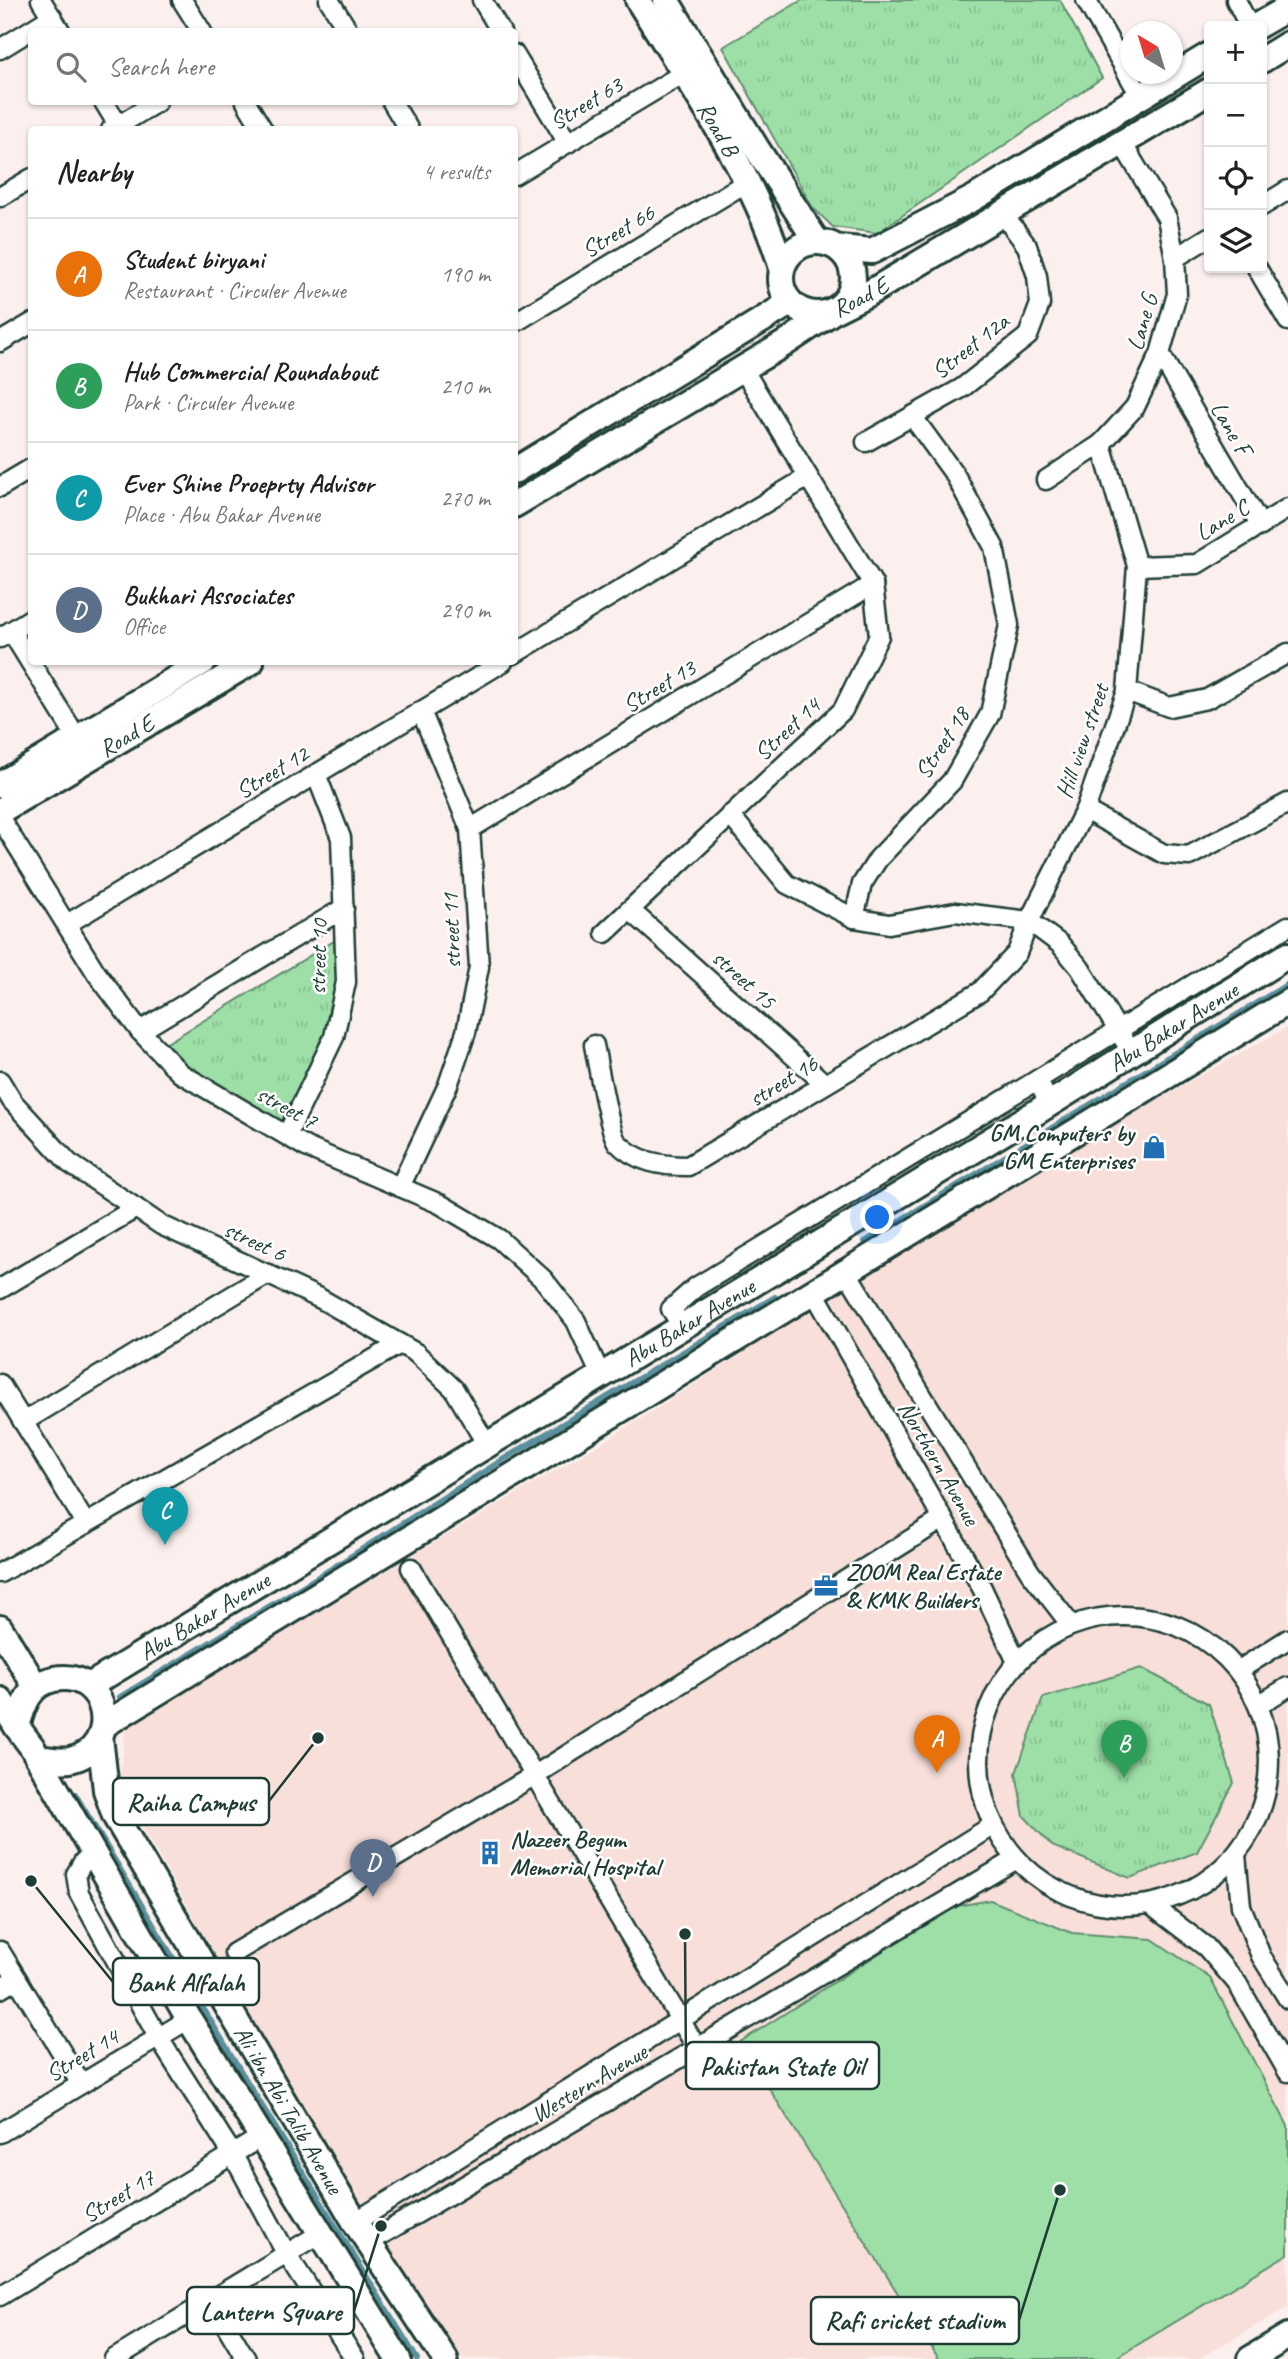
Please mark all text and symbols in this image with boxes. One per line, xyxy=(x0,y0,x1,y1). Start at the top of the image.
north arrow xyxy=(1120,21,1183,84)
map controls xyxy=(1204,21,1267,273)
button: + xyxy=(1204,21,1267,84)
search box xyxy=(28,28,518,105)
icon: search xyxy=(52,48,90,86)
text: Search here xyxy=(108,50,214,83)
street label: Street 63 xyxy=(544,68,630,136)
button: − xyxy=(1204,84,1267,147)
street label: Road B xyxy=(691,96,747,163)
button: locate xyxy=(1204,147,1267,210)
text: Nearby xyxy=(56,153,132,191)
text: 4 results xyxy=(423,157,490,186)
street label: Street 66 xyxy=(576,197,661,264)
button: layers xyxy=(1204,210,1267,273)
text: Student biryani xyxy=(123,243,264,276)
text: A xyxy=(73,260,85,289)
text: 190 m xyxy=(441,260,490,289)
street label: Road E xyxy=(827,268,897,324)
text: Restaurant · Circuler Avenue xyxy=(123,276,346,305)
street label: Lane G xyxy=(1120,288,1165,354)
street label: Street 12a xyxy=(925,305,1016,386)
text: Hub Commercial Roundabout xyxy=(123,355,377,388)
text: B xyxy=(73,372,85,401)
text: 210 m xyxy=(441,372,490,401)
text: Park · Circuler Avenue xyxy=(123,388,293,417)
street label: Lane F xyxy=(1204,396,1261,465)
text: Ever Shine Proeprty Advisor xyxy=(123,467,374,500)
text: C xyxy=(74,484,84,513)
text: 270 m xyxy=(441,484,490,513)
street label: Lane C xyxy=(1190,491,1257,547)
text: Place · Abu Bakar Avenue xyxy=(123,500,320,529)
text: Bukhari Associates xyxy=(123,579,293,612)
text: D xyxy=(72,596,86,625)
text: 290 m xyxy=(441,596,490,625)
text: Office xyxy=(123,612,165,641)
street label: Street 13 xyxy=(617,651,703,719)
street label: Hill view street xyxy=(1048,678,1116,802)
street label: Street 14 xyxy=(748,689,828,767)
street label: Street 18 xyxy=(908,700,977,785)
street label: Road E xyxy=(94,706,162,764)
street label: Street 12 xyxy=(230,737,316,805)
street label: street 11 xyxy=(435,891,467,969)
street label: street 10 xyxy=(302,916,334,995)
street label: street 15 xyxy=(706,943,783,1016)
street label: Abu Bakar Avenue xyxy=(1103,974,1246,1078)
street label: street 16 xyxy=(743,1048,824,1113)
street label: street 7 xyxy=(251,1078,324,1136)
place label: GM Computers by GM Enterprises xyxy=(989,1118,1137,1176)
shop icon: GM Computers by GM Enterprises xyxy=(1140,1133,1168,1161)
your location xyxy=(860,1200,894,1234)
street label: street 6 xyxy=(219,1214,292,1269)
street label: Abu Bakar Avenue xyxy=(619,1270,762,1373)
street label: Northern Avenue xyxy=(891,1396,988,1532)
pin: C xyxy=(142,1487,188,1545)
place label: ZOOM Real Estate & KMK Builders xyxy=(846,1557,1002,1615)
street label: Abu Bakar Avenue xyxy=(134,1564,277,1667)
office icon: ZOOM Real Estate & KMK Builders xyxy=(812,1572,840,1600)
pin: A xyxy=(914,1715,960,1773)
pin: B xyxy=(1101,1720,1147,1778)
callout: Raiha Campus xyxy=(113,1778,269,1825)
text: Raiha Campus xyxy=(127,1786,258,1819)
place label: Nazeer Begum Memorial Hospital xyxy=(510,1824,664,1882)
pin: D xyxy=(350,1839,396,1897)
building icon: Nazeer Begum Memorial Hospital xyxy=(476,1839,504,1867)
callout: Bank Alfalah xyxy=(113,1958,259,2005)
text: Bank Alfalah xyxy=(127,1966,246,1999)
street label: Street 14 xyxy=(40,2020,126,2088)
street label: Ali ibn Abi Talib Avenue xyxy=(227,2020,351,2201)
street label: Western Avenue xyxy=(526,2036,654,2129)
callout: Pakistan State Oil xyxy=(686,2042,879,2089)
text: Pakistan State Oil xyxy=(700,2050,869,2083)
street label: Street 17 xyxy=(76,2162,161,2229)
callout: Lantern Square xyxy=(187,2287,354,2334)
text: Lantern Square xyxy=(200,2295,344,2328)
callout: Rafi cricket stadium xyxy=(811,2297,1019,2344)
text: Rafi cricket stadium xyxy=(825,2304,1006,2337)

